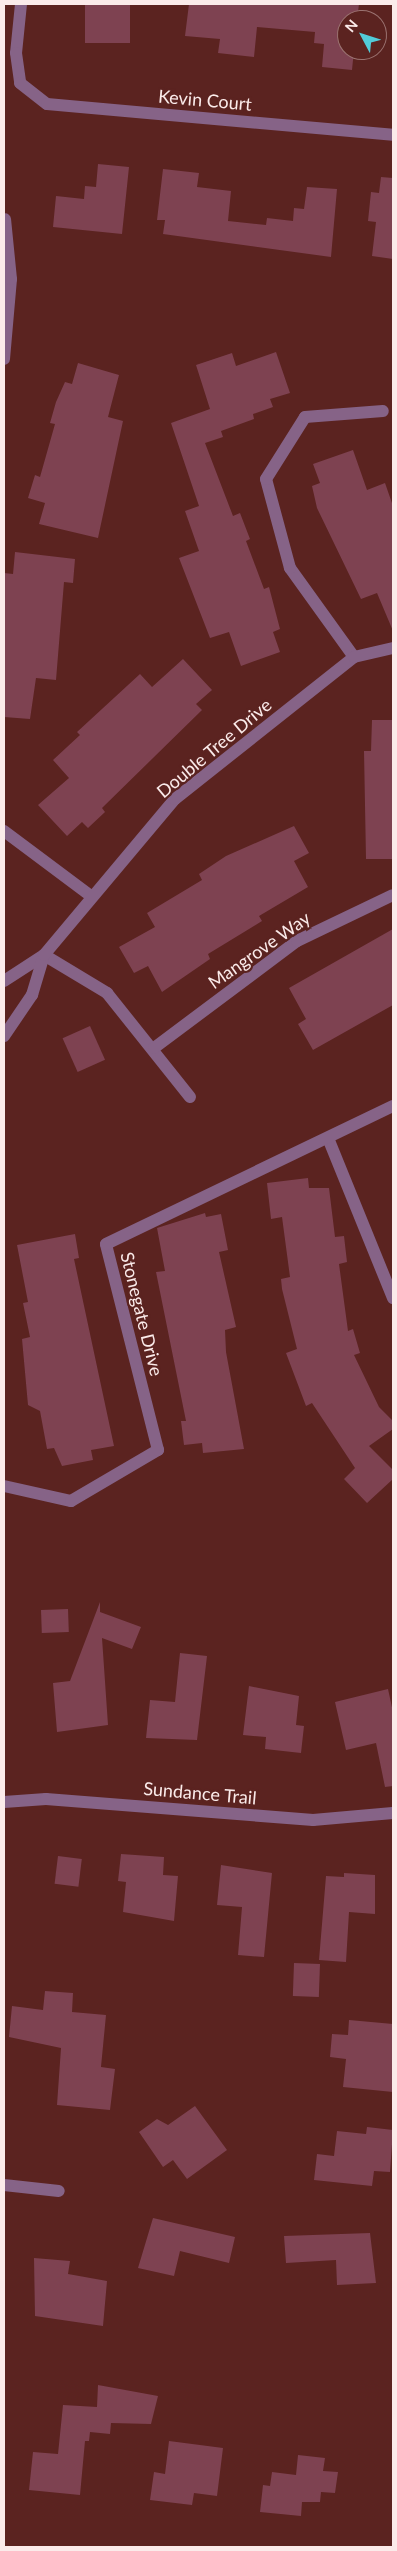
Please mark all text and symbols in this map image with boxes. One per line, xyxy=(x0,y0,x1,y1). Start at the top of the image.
north arrow xyxy=(337,10,387,60)
text: N xyxy=(341,16,361,35)
street label: Kevin Court xyxy=(157,85,253,115)
street label: Double Tree Drive xyxy=(152,694,276,802)
street label: Mangrove Way xyxy=(204,907,314,993)
street label: Stonegate Drive xyxy=(116,1250,168,1378)
street label: Sundance Trail xyxy=(142,1777,258,1809)

